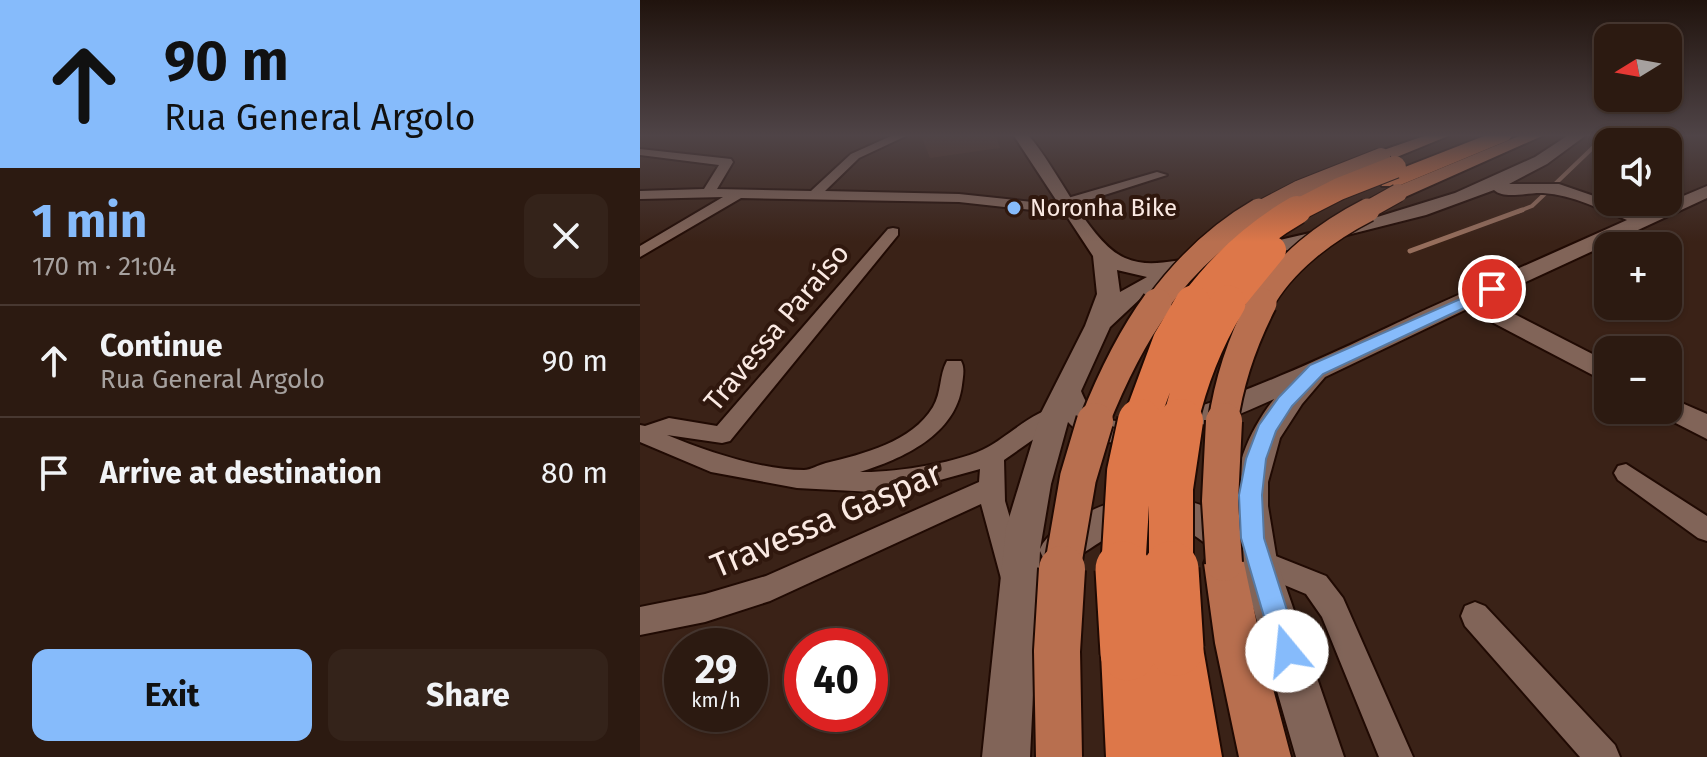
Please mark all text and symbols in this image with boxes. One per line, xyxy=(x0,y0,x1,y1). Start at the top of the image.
north arrow xyxy=(1594,24,1682,112)
map controls xyxy=(1594,24,1682,424)
text: 90 m xyxy=(164,28,289,95)
icon: ahead xyxy=(32,32,136,136)
text: Rua General Argolo xyxy=(164,96,475,140)
button: sound xyxy=(1594,128,1682,216)
text: 1 min xyxy=(32,192,147,250)
button: close xyxy=(524,194,608,278)
place label: Noronha Bike xyxy=(1030,194,1177,222)
marker: Noronha Bike xyxy=(1005,199,1023,217)
button: + xyxy=(1594,232,1682,320)
street label: Travessa Paraíso xyxy=(697,237,856,418)
text: 170 m · 21:04 xyxy=(32,251,176,282)
pin xyxy=(1458,255,1526,323)
icon: arrive xyxy=(1470,267,1514,311)
text: Continue xyxy=(100,328,223,364)
button: − xyxy=(1594,336,1682,424)
icon: ahead xyxy=(32,339,76,383)
text: 90 m xyxy=(542,343,608,379)
text: Rua General Argolo xyxy=(100,364,325,395)
icon: arrive xyxy=(32,451,76,495)
street label: Travessa Gaspar xyxy=(704,452,948,587)
text: Arrive at destination xyxy=(100,455,382,491)
text: 80 m xyxy=(541,455,608,491)
position arrow xyxy=(1245,609,1329,693)
speed limit sign: 40 xyxy=(784,628,888,732)
text: 29 xyxy=(695,646,737,694)
button: Exit xyxy=(32,649,312,741)
button: Share xyxy=(328,649,608,741)
text: km/h xyxy=(691,688,741,712)

